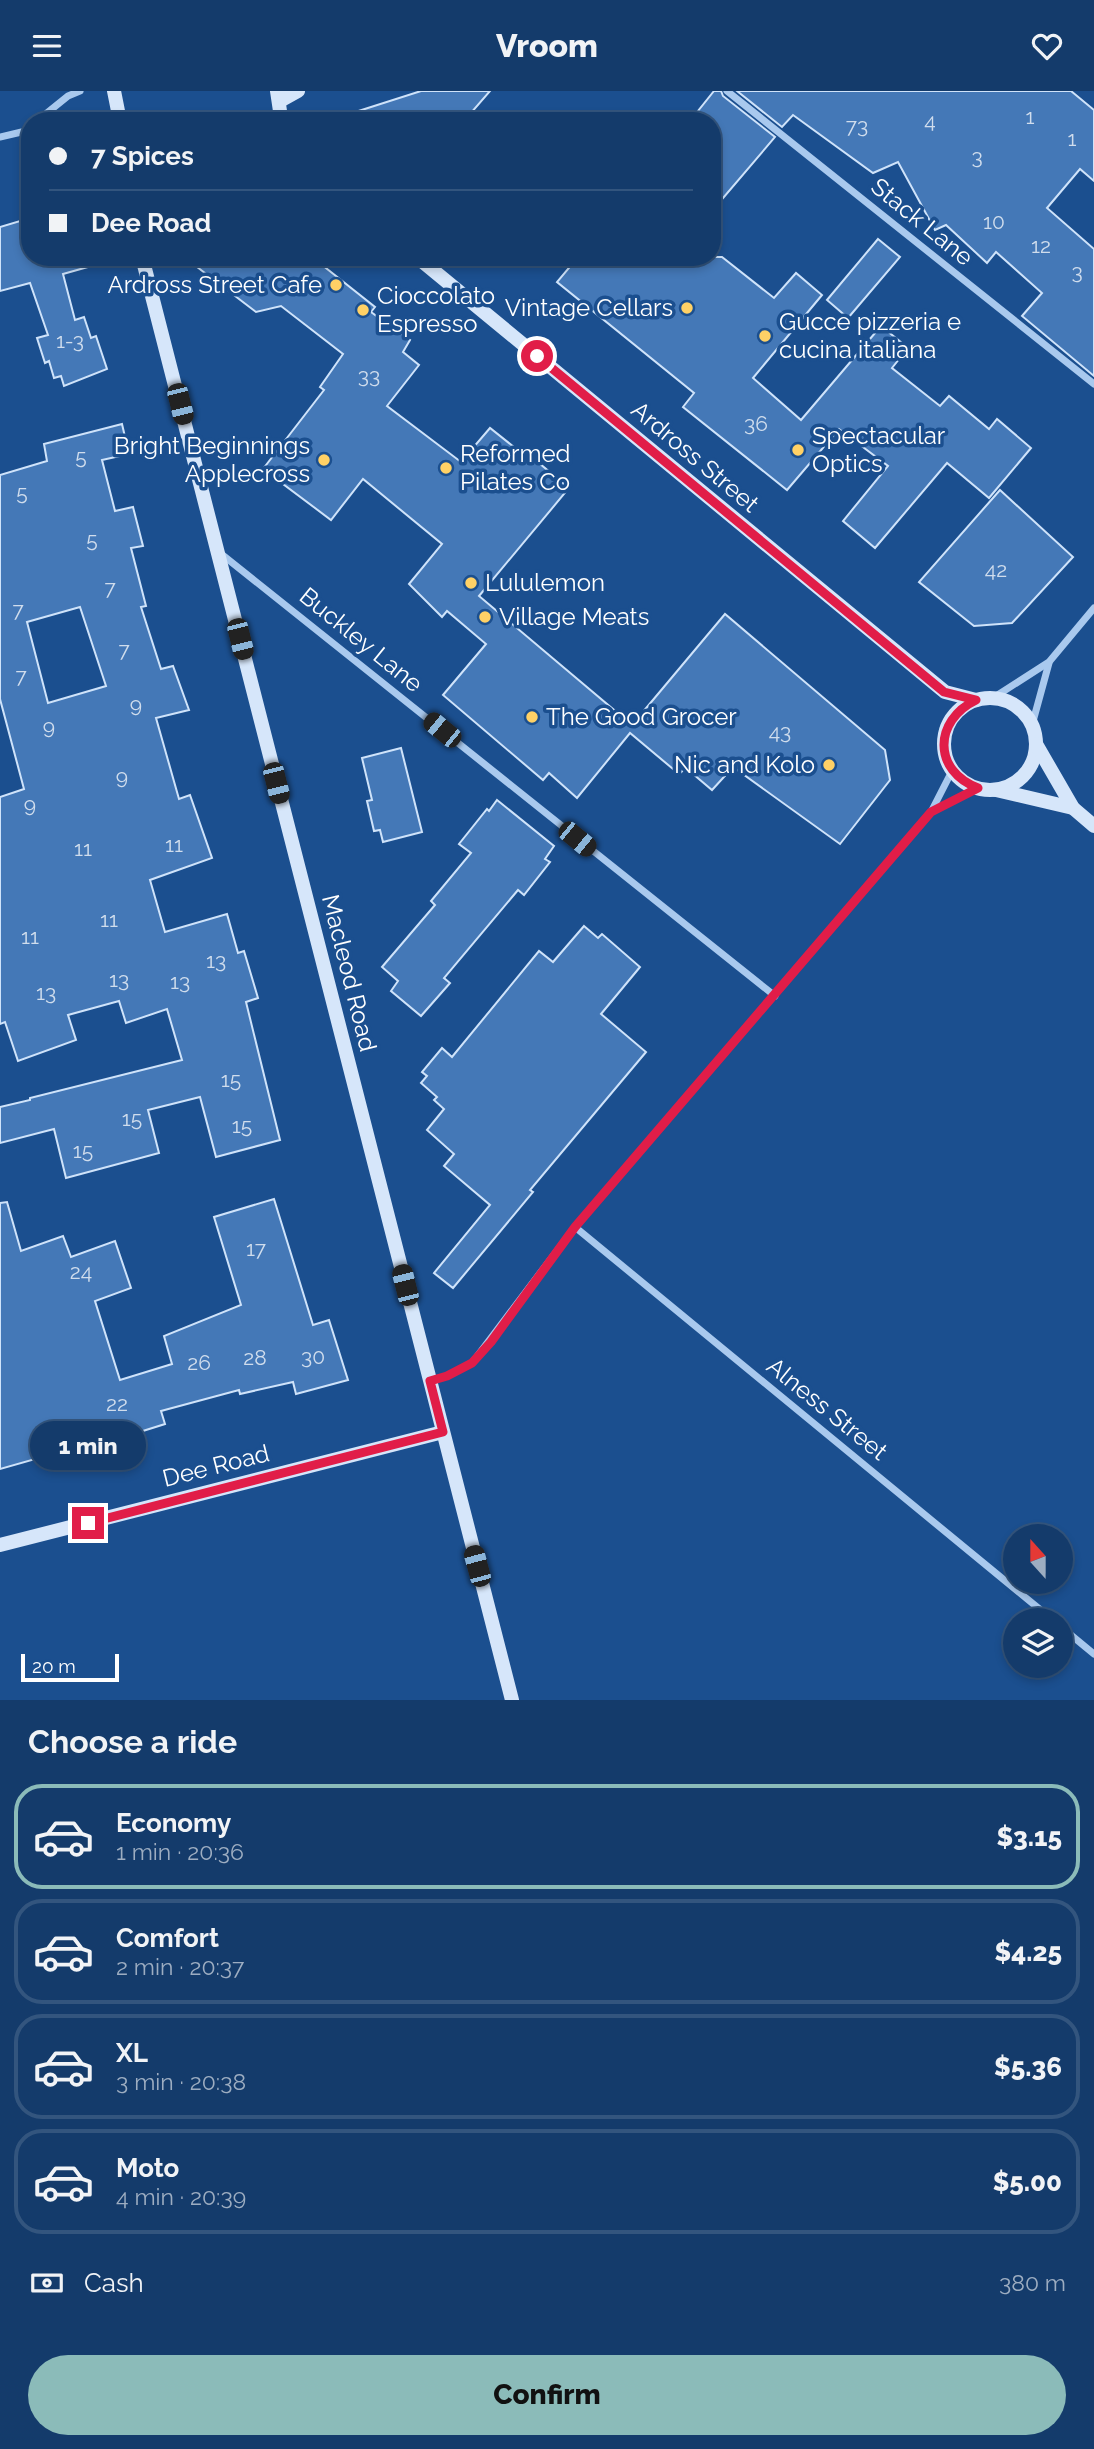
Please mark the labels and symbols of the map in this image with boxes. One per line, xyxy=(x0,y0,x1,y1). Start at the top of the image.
house number: 1 xyxy=(1026,104,1035,129)
house number: 4 xyxy=(924,108,936,133)
house number: 73 xyxy=(846,113,868,138)
house number: 1 xyxy=(1068,126,1077,151)
house number: 3 xyxy=(971,144,983,169)
street label: Stack Lane xyxy=(866,172,979,271)
house number: 10 xyxy=(983,209,1005,234)
house number: 12 xyxy=(1031,233,1051,258)
house number: 3 xyxy=(1071,259,1083,284)
place label: Ardross Street Cafe xyxy=(107,270,322,299)
marker: Ardross Street Cafe xyxy=(328,277,344,293)
place label: Cioccolato Espresso xyxy=(377,281,495,338)
place label: Vintage Cellars xyxy=(505,293,673,322)
marker: Vintage Cellars xyxy=(679,300,695,316)
marker: Cioccolato Espresso xyxy=(355,302,371,318)
place label: Gucce pizzeria e cucina italiana xyxy=(779,307,961,364)
house number: 1-3 xyxy=(56,328,84,353)
marker: Gucce pizzeria e cucina italiana xyxy=(757,328,773,344)
route start xyxy=(521,340,553,372)
house number: 33 xyxy=(358,363,380,388)
car xyxy=(165,381,196,427)
street label: Ardross Street xyxy=(626,395,765,518)
house number: 36 xyxy=(744,411,768,436)
place label: Spectacular Optics xyxy=(812,421,946,478)
place label: Bright Beginnings Applecross xyxy=(114,431,310,488)
place label: Reformed Pilates Co xyxy=(460,439,571,496)
marker: Spectacular Optics xyxy=(790,442,806,458)
house number: 5 xyxy=(75,444,87,469)
marker: Bright Beginnings Applecross xyxy=(316,452,332,468)
marker: Reformed Pilates Co xyxy=(438,460,454,476)
house number: 5 xyxy=(16,480,28,505)
house number: 5 xyxy=(86,527,98,552)
house number: 42 xyxy=(985,557,1007,582)
place label: Lululemon xyxy=(485,568,605,597)
house number: 7 xyxy=(104,575,116,600)
marker: Lululemon xyxy=(463,575,479,591)
street label: Buckley Lane xyxy=(294,581,429,698)
house number: 7 xyxy=(12,597,24,622)
place label: Village Meats xyxy=(499,602,649,631)
marker: Village Meats xyxy=(477,609,493,625)
car xyxy=(225,616,256,662)
house number: 7 xyxy=(118,637,130,662)
house number: 7 xyxy=(15,663,27,688)
house number: 9 xyxy=(130,692,142,717)
place label: The Good Grocer xyxy=(546,702,737,731)
car xyxy=(420,709,465,751)
marker: The Good Grocer xyxy=(524,709,540,725)
house number: 9 xyxy=(43,714,55,739)
house number: 43 xyxy=(769,719,791,744)
place label: Nic and Kolo xyxy=(674,750,815,779)
marker: Nic and Kolo xyxy=(821,757,837,773)
car xyxy=(261,760,292,806)
house number: 9 xyxy=(116,764,128,789)
house number: 9 xyxy=(24,792,36,817)
car xyxy=(555,818,600,860)
house number: 11 xyxy=(165,832,183,857)
house number: 11 xyxy=(74,836,92,861)
street label: Macleod Road xyxy=(316,891,383,1054)
house number: 11 xyxy=(100,907,118,932)
house number: 11 xyxy=(21,924,39,949)
house number: 13 xyxy=(206,948,226,973)
house number: 13 xyxy=(109,967,129,992)
house number: 13 xyxy=(170,969,190,994)
house number: 13 xyxy=(36,980,56,1005)
house number: 15 xyxy=(221,1067,241,1092)
house number: 15 xyxy=(122,1106,142,1131)
house number: 15 xyxy=(232,1113,252,1138)
house number: 15 xyxy=(73,1138,93,1163)
house number: 17 xyxy=(246,1236,267,1261)
house number: 24 xyxy=(70,1259,92,1284)
car xyxy=(390,1262,421,1308)
house number: 30 xyxy=(301,1344,325,1369)
house number: 28 xyxy=(243,1345,267,1370)
house number: 26 xyxy=(187,1350,211,1375)
street label: Alness Street xyxy=(761,1351,893,1466)
house number: 22 xyxy=(106,1391,128,1416)
callout: 1 min xyxy=(30,1421,146,1471)
street label: Dee Road xyxy=(159,1438,272,1493)
route end xyxy=(72,1507,104,1539)
north arrow xyxy=(1003,1524,1073,1594)
car xyxy=(462,1543,493,1589)
scale bar xyxy=(21,1651,119,1683)

